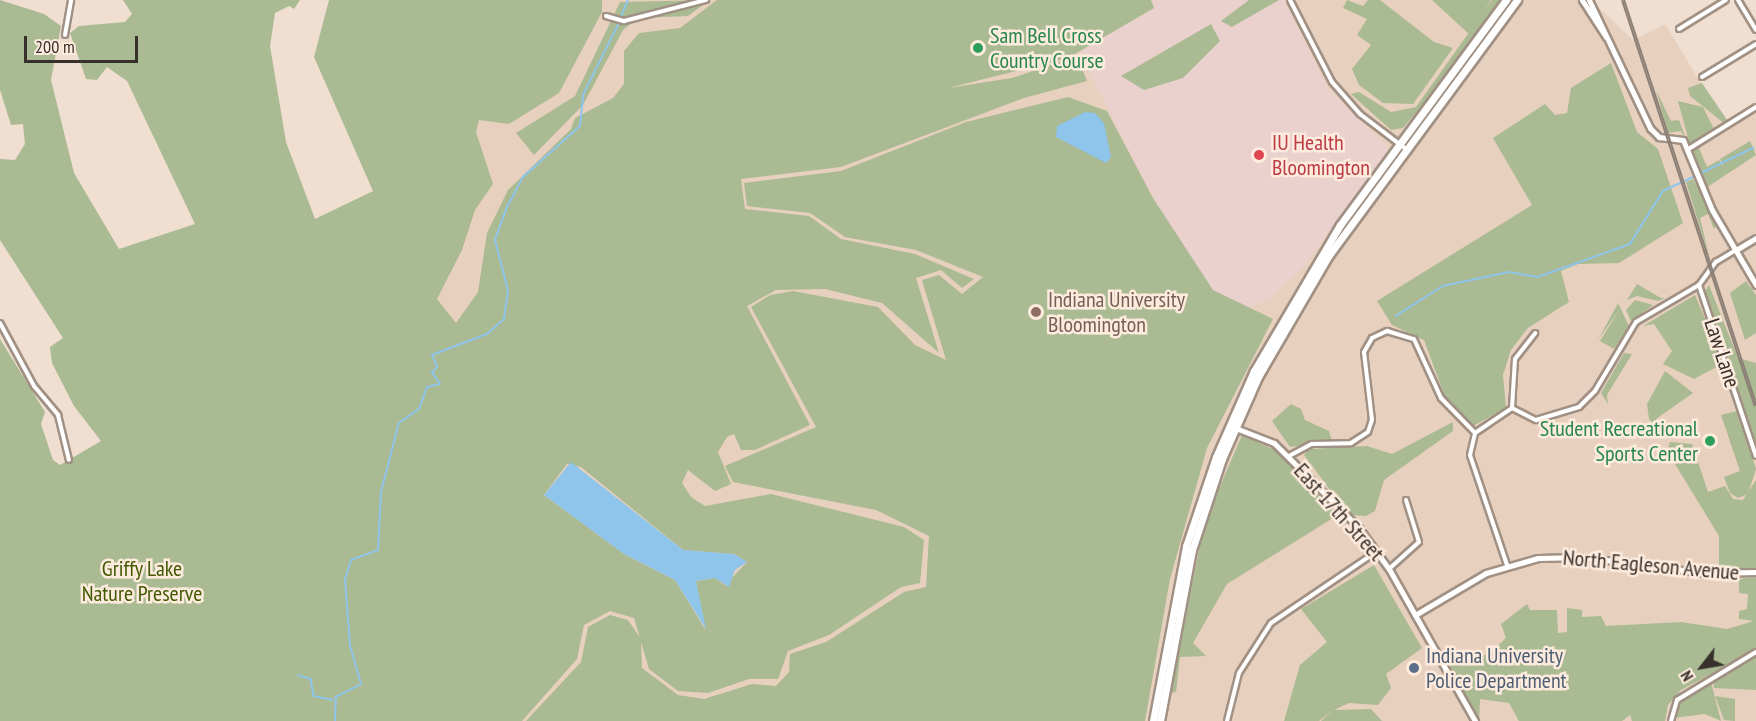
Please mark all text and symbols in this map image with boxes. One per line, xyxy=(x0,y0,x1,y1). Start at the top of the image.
place label: Sam Bell Cross Country Course xyxy=(990,22,1104,74)
scale bar xyxy=(27,24,141,62)
text: 200 m xyxy=(35,35,75,58)
marker: Sam Bell Cross Country Course xyxy=(971,41,985,55)
place label: IU Health Bloomington xyxy=(1272,129,1370,180)
marker: IU Health Bloomington xyxy=(1250,146,1268,164)
place label: Indiana University Bloomington xyxy=(1048,286,1185,338)
marker: Indiana University Bloomington xyxy=(1029,305,1043,319)
street label: Law Lane xyxy=(1698,315,1746,391)
place label: Student Recreational Sports Center xyxy=(1540,415,1698,466)
marker: Student Recreational Sports Center xyxy=(1703,434,1717,448)
street label: East 17th Street xyxy=(1288,458,1390,566)
street label: North Eagleson Avenue xyxy=(1562,544,1740,586)
park label: Griffy Lake Nature Preserve xyxy=(82,555,202,606)
north arrow xyxy=(1672,637,1732,697)
place label: Indiana University Police Department xyxy=(1426,642,1567,694)
marker: Indiana University Police Department xyxy=(1407,661,1421,675)
text: N xyxy=(1676,667,1697,685)

